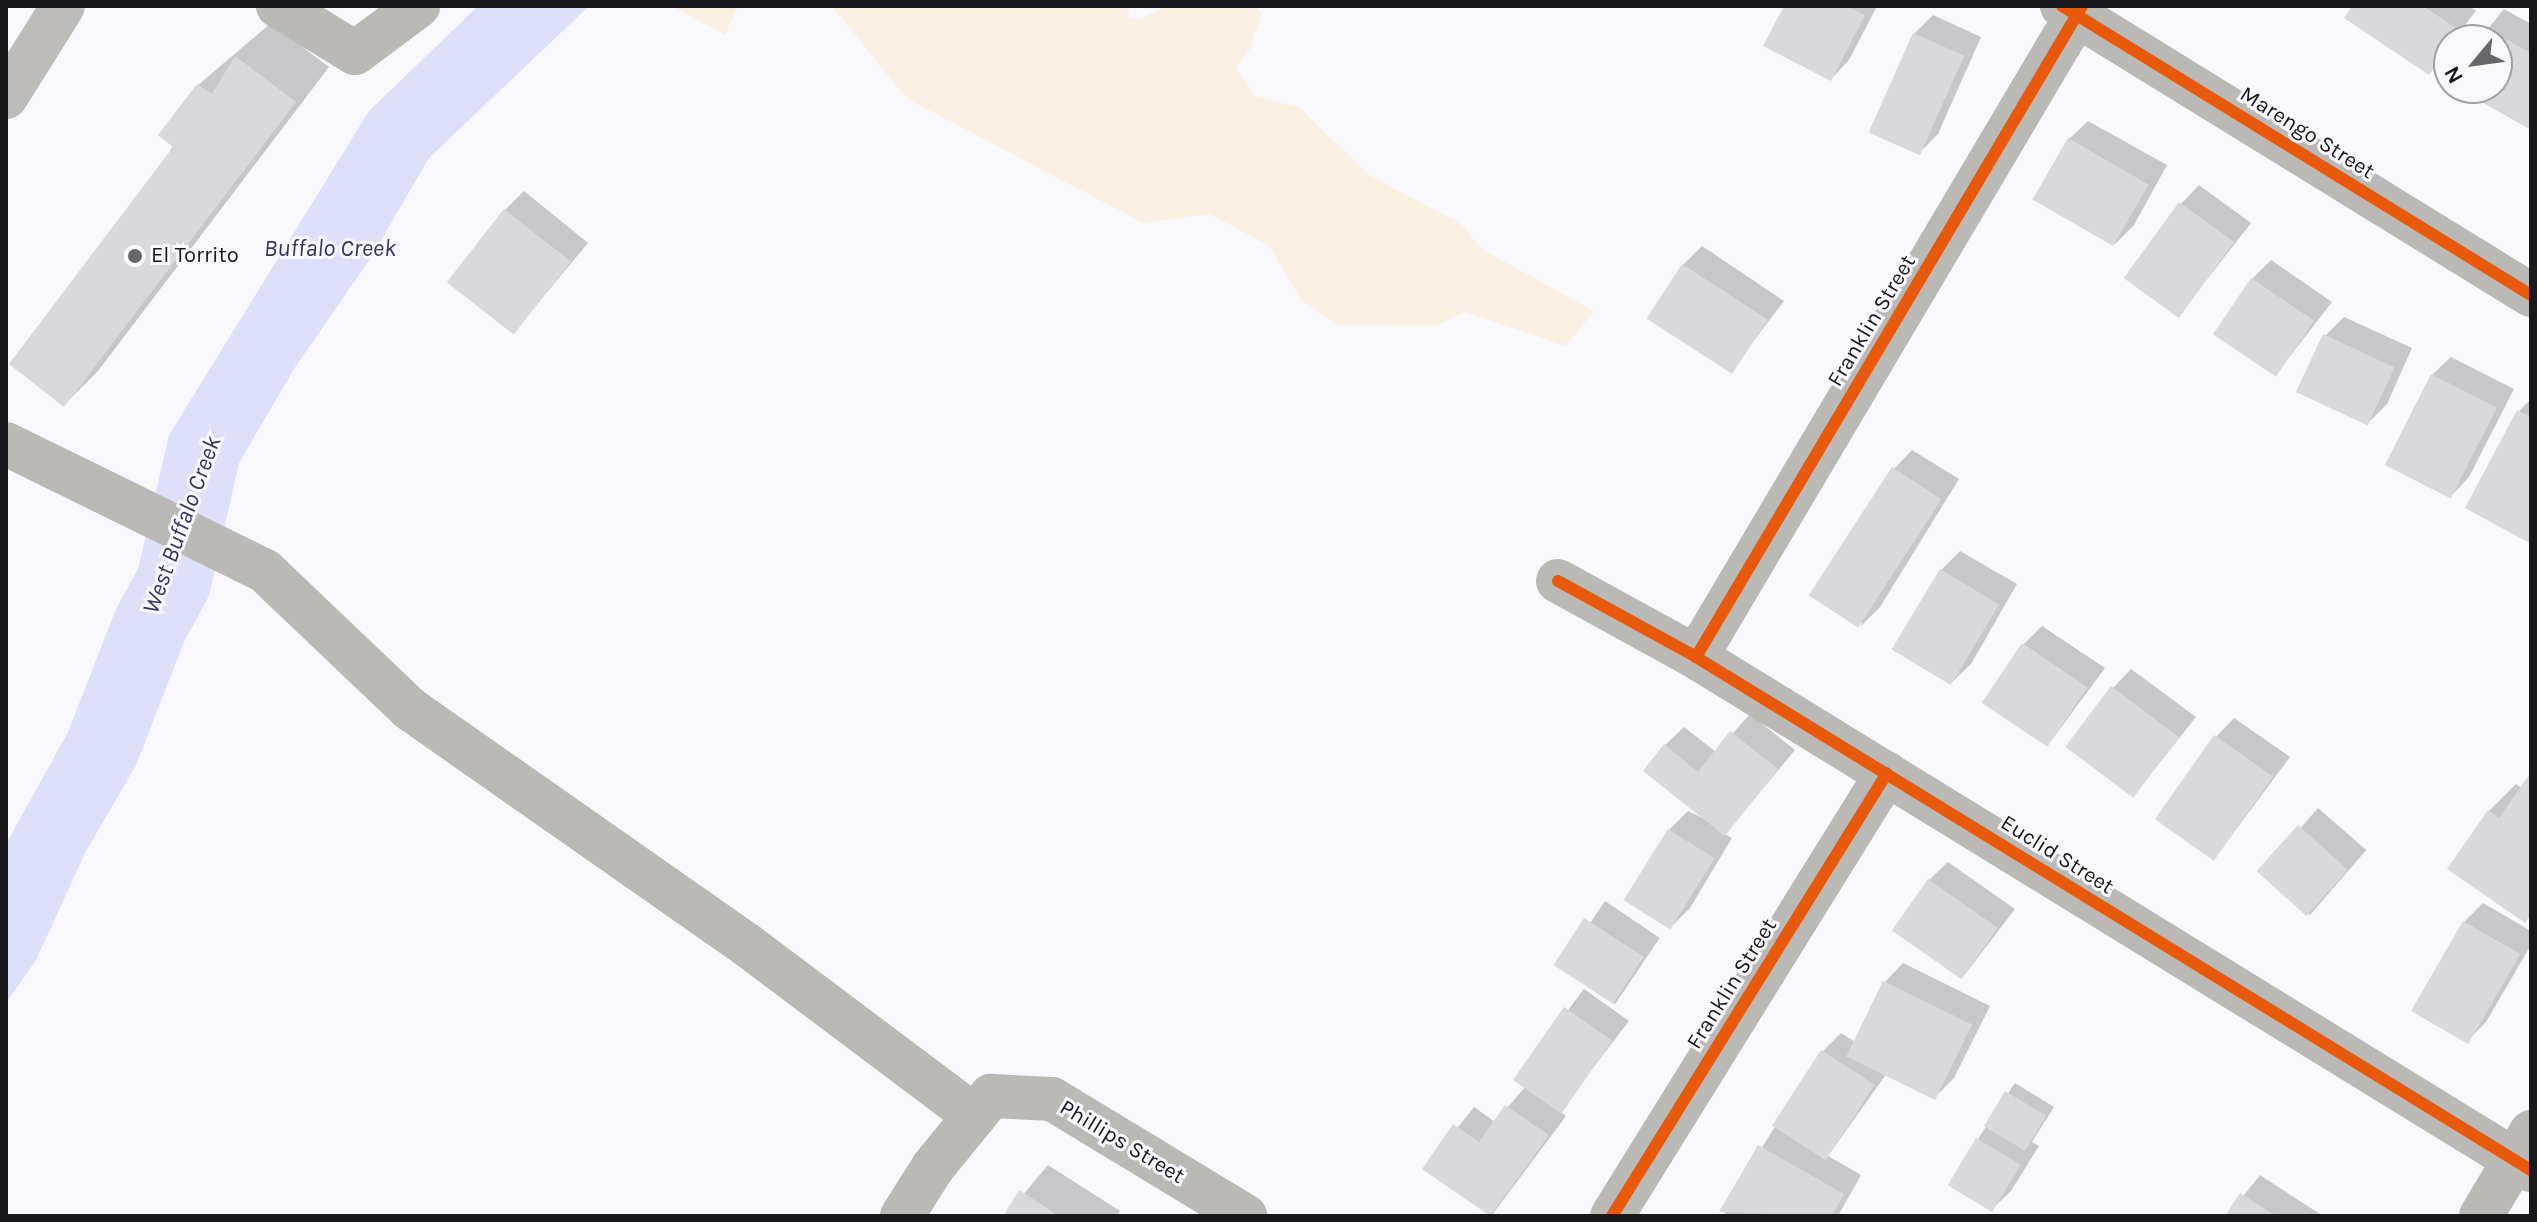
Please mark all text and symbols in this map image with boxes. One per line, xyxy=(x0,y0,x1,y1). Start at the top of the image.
north arrow xyxy=(2433,24,2513,104)
text: N xyxy=(2439,61,2469,88)
street label: Marengo Street xyxy=(2235,81,2379,185)
water label: Buffalo Creek xyxy=(264,235,396,263)
place label: El Torrito xyxy=(151,243,239,269)
marker: El Torrito xyxy=(126,247,144,265)
street label: Franklin Street xyxy=(1822,250,1922,392)
water label: West Buffalo Creek xyxy=(137,432,227,618)
street label: Euclid Street xyxy=(1996,810,2118,900)
street label: Franklin Street xyxy=(1681,914,1783,1054)
street label: Phillips Street xyxy=(1055,1094,1189,1190)

